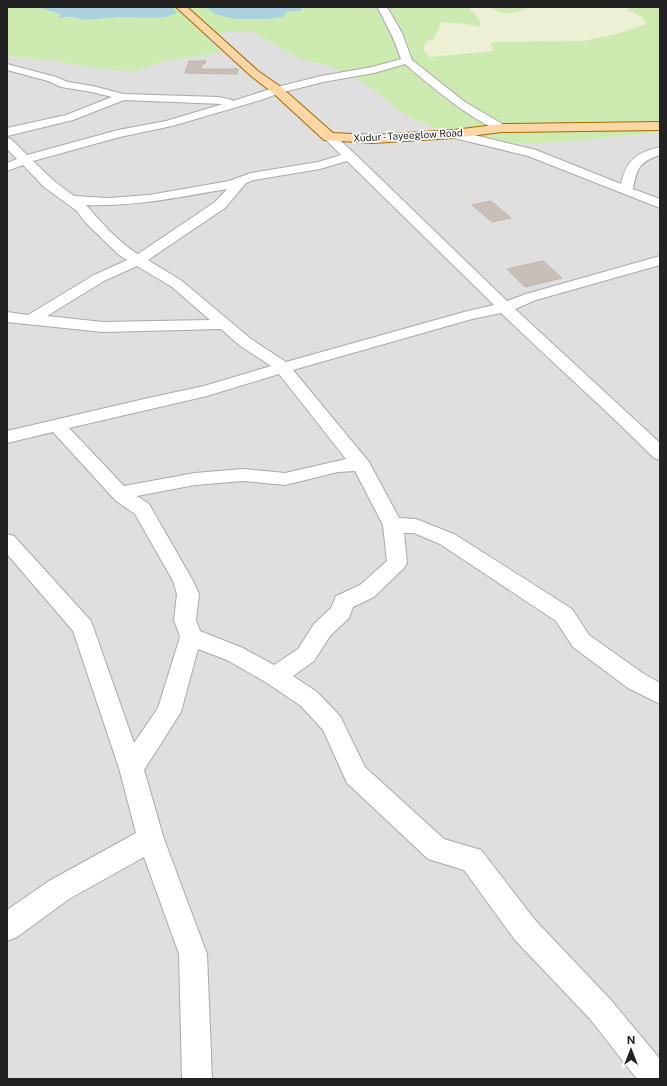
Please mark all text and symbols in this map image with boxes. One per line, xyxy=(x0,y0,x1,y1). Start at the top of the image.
street label: Xudur - Tayeeglow Road xyxy=(353,126,463,144)
north arrow xyxy=(611,1030,651,1070)
text: N xyxy=(627,1034,635,1046)

